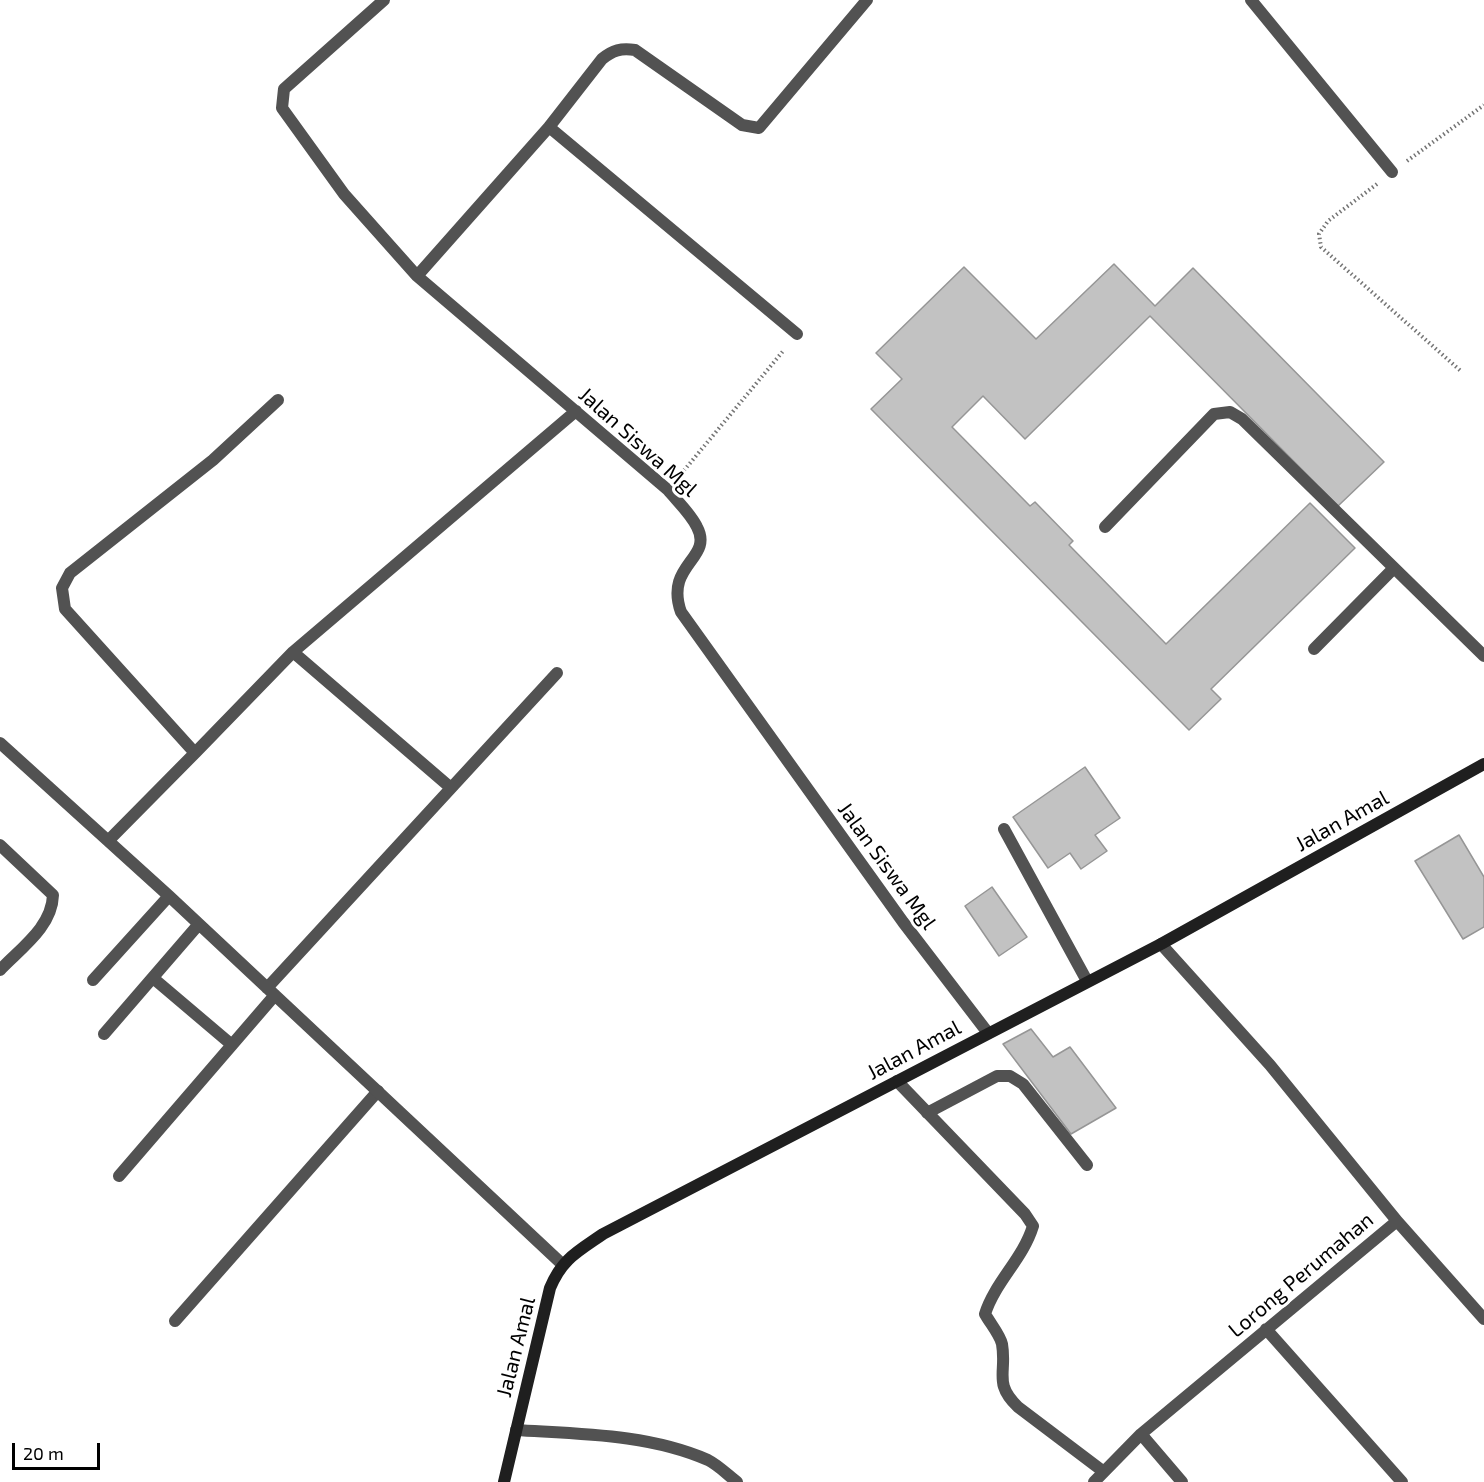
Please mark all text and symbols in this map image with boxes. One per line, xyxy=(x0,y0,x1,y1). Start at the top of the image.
street label: Jalan Siswa Mgl xyxy=(574,382,702,502)
street label: Jalan Amal xyxy=(1291,785,1393,857)
street label: Jalan Siswa Mgl xyxy=(832,798,942,934)
street label: Jalan Amal xyxy=(863,1015,965,1085)
street label: Lorong Perumahan xyxy=(1224,1207,1378,1343)
street label: Jalan Amal xyxy=(491,1294,541,1400)
scale bar xyxy=(15,1431,104,1469)
text: 20 m xyxy=(23,1442,64,1464)

